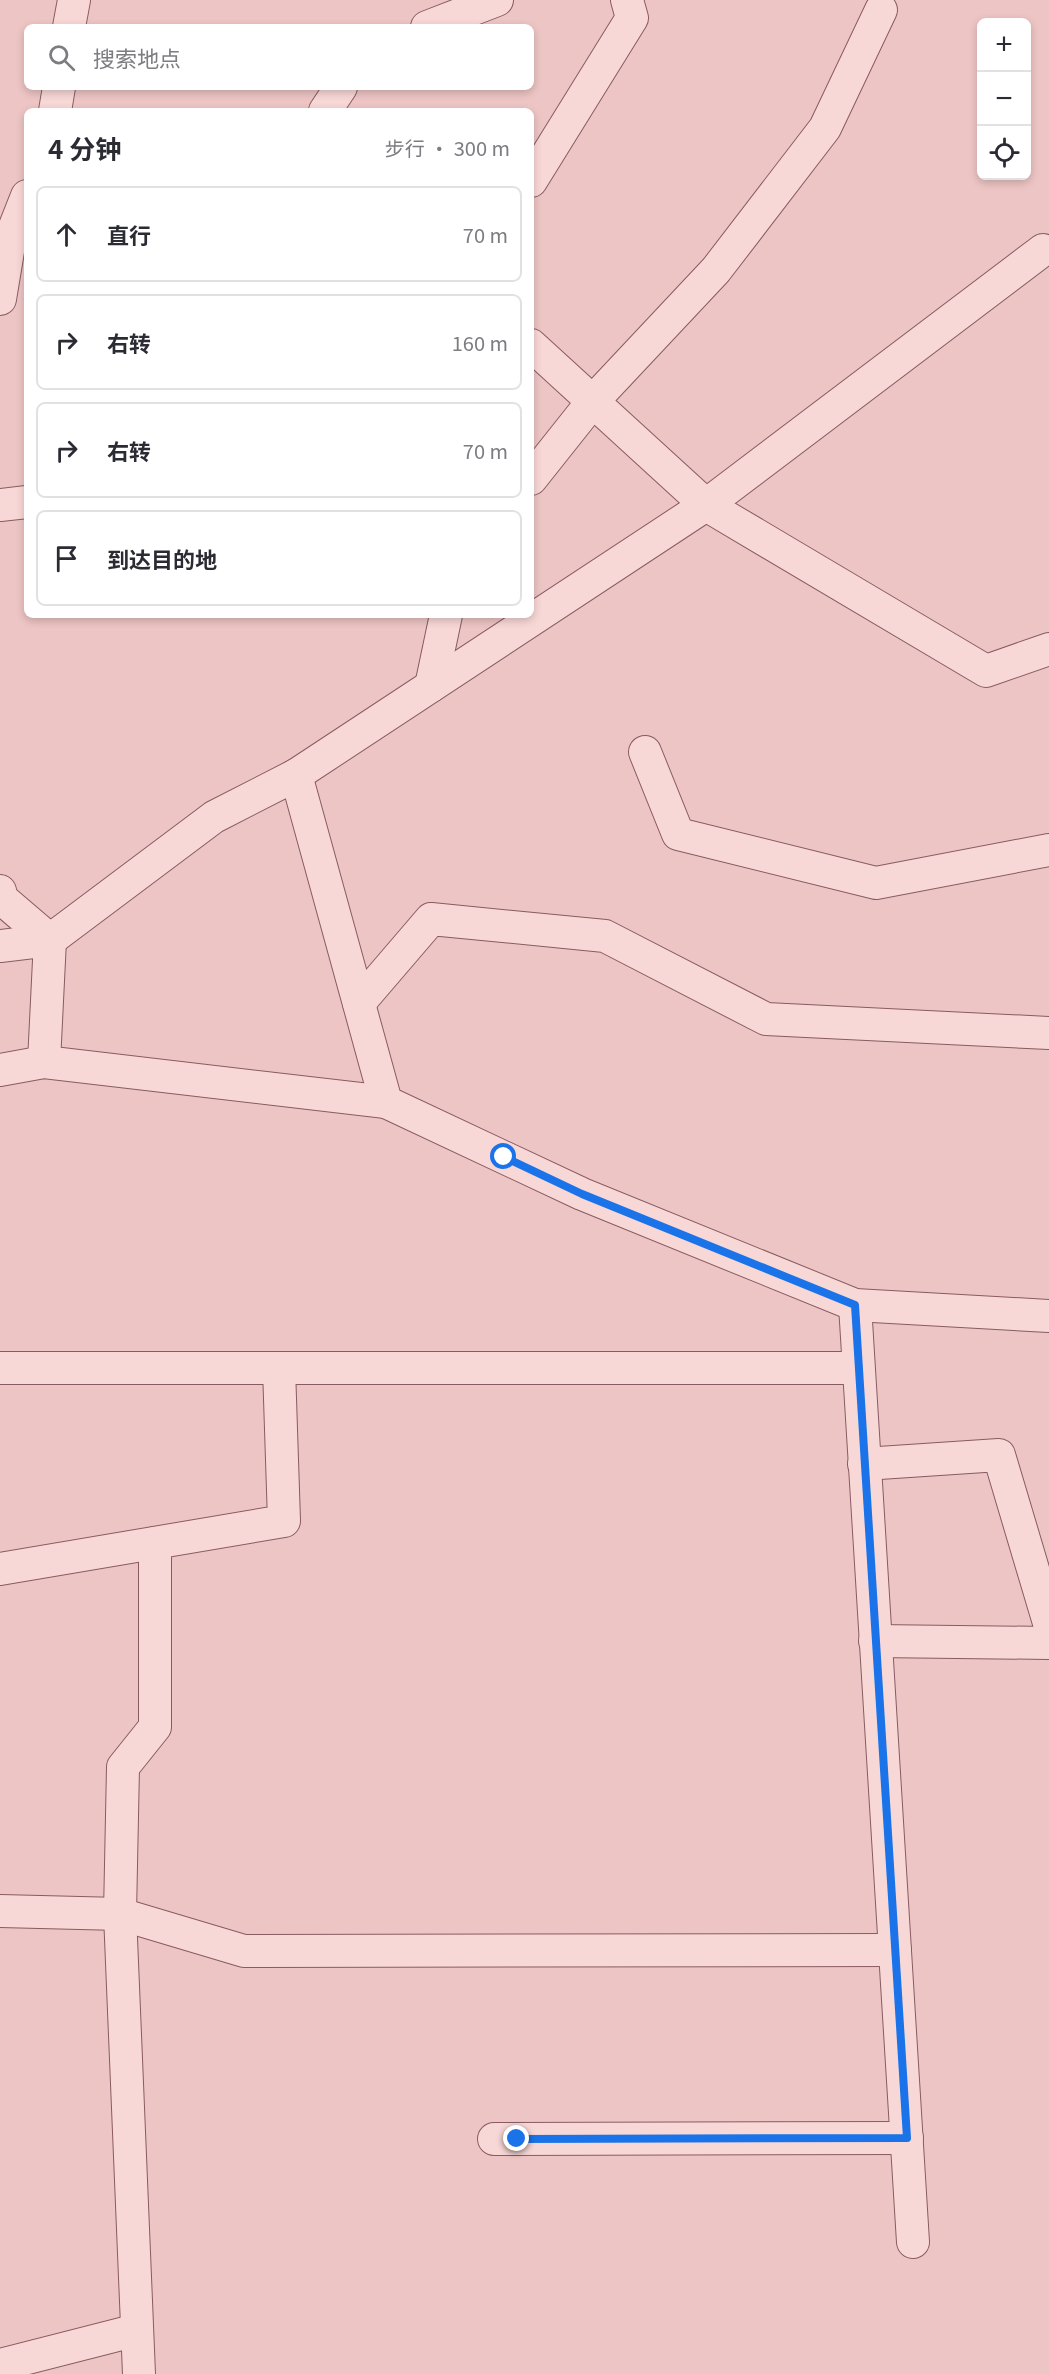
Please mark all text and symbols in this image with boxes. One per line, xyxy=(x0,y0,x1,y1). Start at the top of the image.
map controls xyxy=(977,18,1031,180)
button: + xyxy=(977,18,1031,72)
search box xyxy=(24,24,534,90)
icon: search xyxy=(45,41,78,74)
text: 搜索地点 xyxy=(93,41,181,73)
button: − xyxy=(977,72,1031,126)
button: locate xyxy=(977,126,1031,180)
text: 4 分钟 xyxy=(48,129,121,166)
text: 步行 · 300 m xyxy=(385,133,510,162)
icon: ahead xyxy=(50,218,83,251)
text: 直行 xyxy=(107,218,151,250)
text: 70 m xyxy=(463,220,508,249)
icon: right xyxy=(50,326,83,359)
text: 右转 xyxy=(107,326,151,358)
text: 160 m xyxy=(452,328,508,357)
icon: right xyxy=(50,434,83,467)
text: 右转 xyxy=(107,434,151,466)
text: 70 m xyxy=(463,436,508,465)
icon: arrive xyxy=(50,542,83,575)
text: 到达目的地 xyxy=(107,542,217,574)
route start xyxy=(490,1143,516,1169)
route end xyxy=(503,2125,529,2151)

